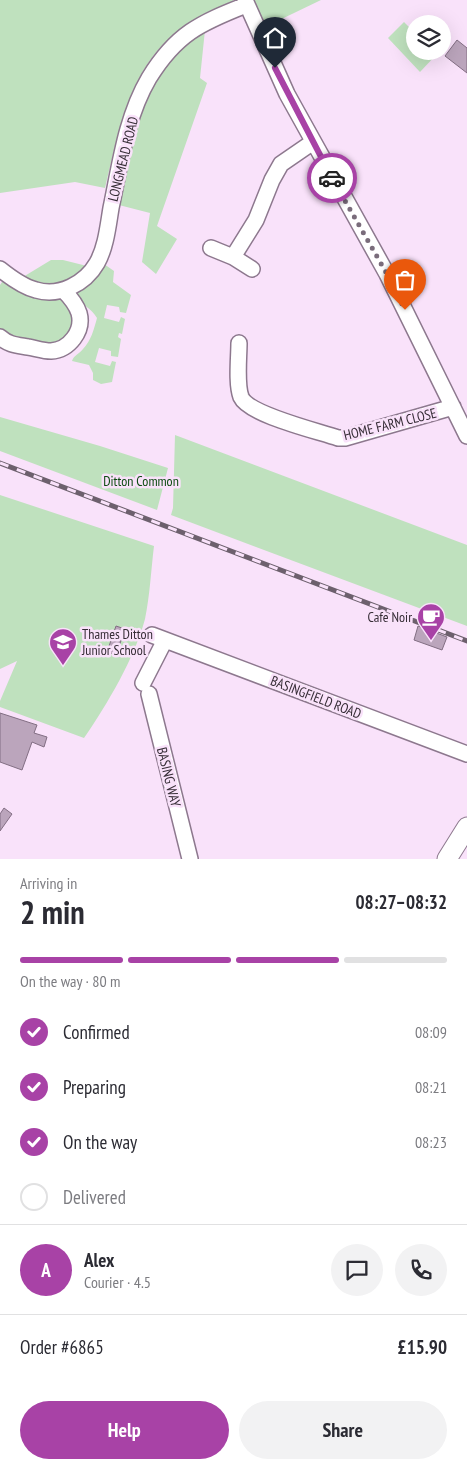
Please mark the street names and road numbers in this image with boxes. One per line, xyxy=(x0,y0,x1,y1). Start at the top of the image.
street label: LONGMEAD ROAD xyxy=(104,115,142,203)
street label: HOME FARM CLOSE xyxy=(342,404,438,444)
street label: BASINGFIELD ROAD xyxy=(268,671,364,723)
street label: BASING WAY xyxy=(153,745,185,809)

